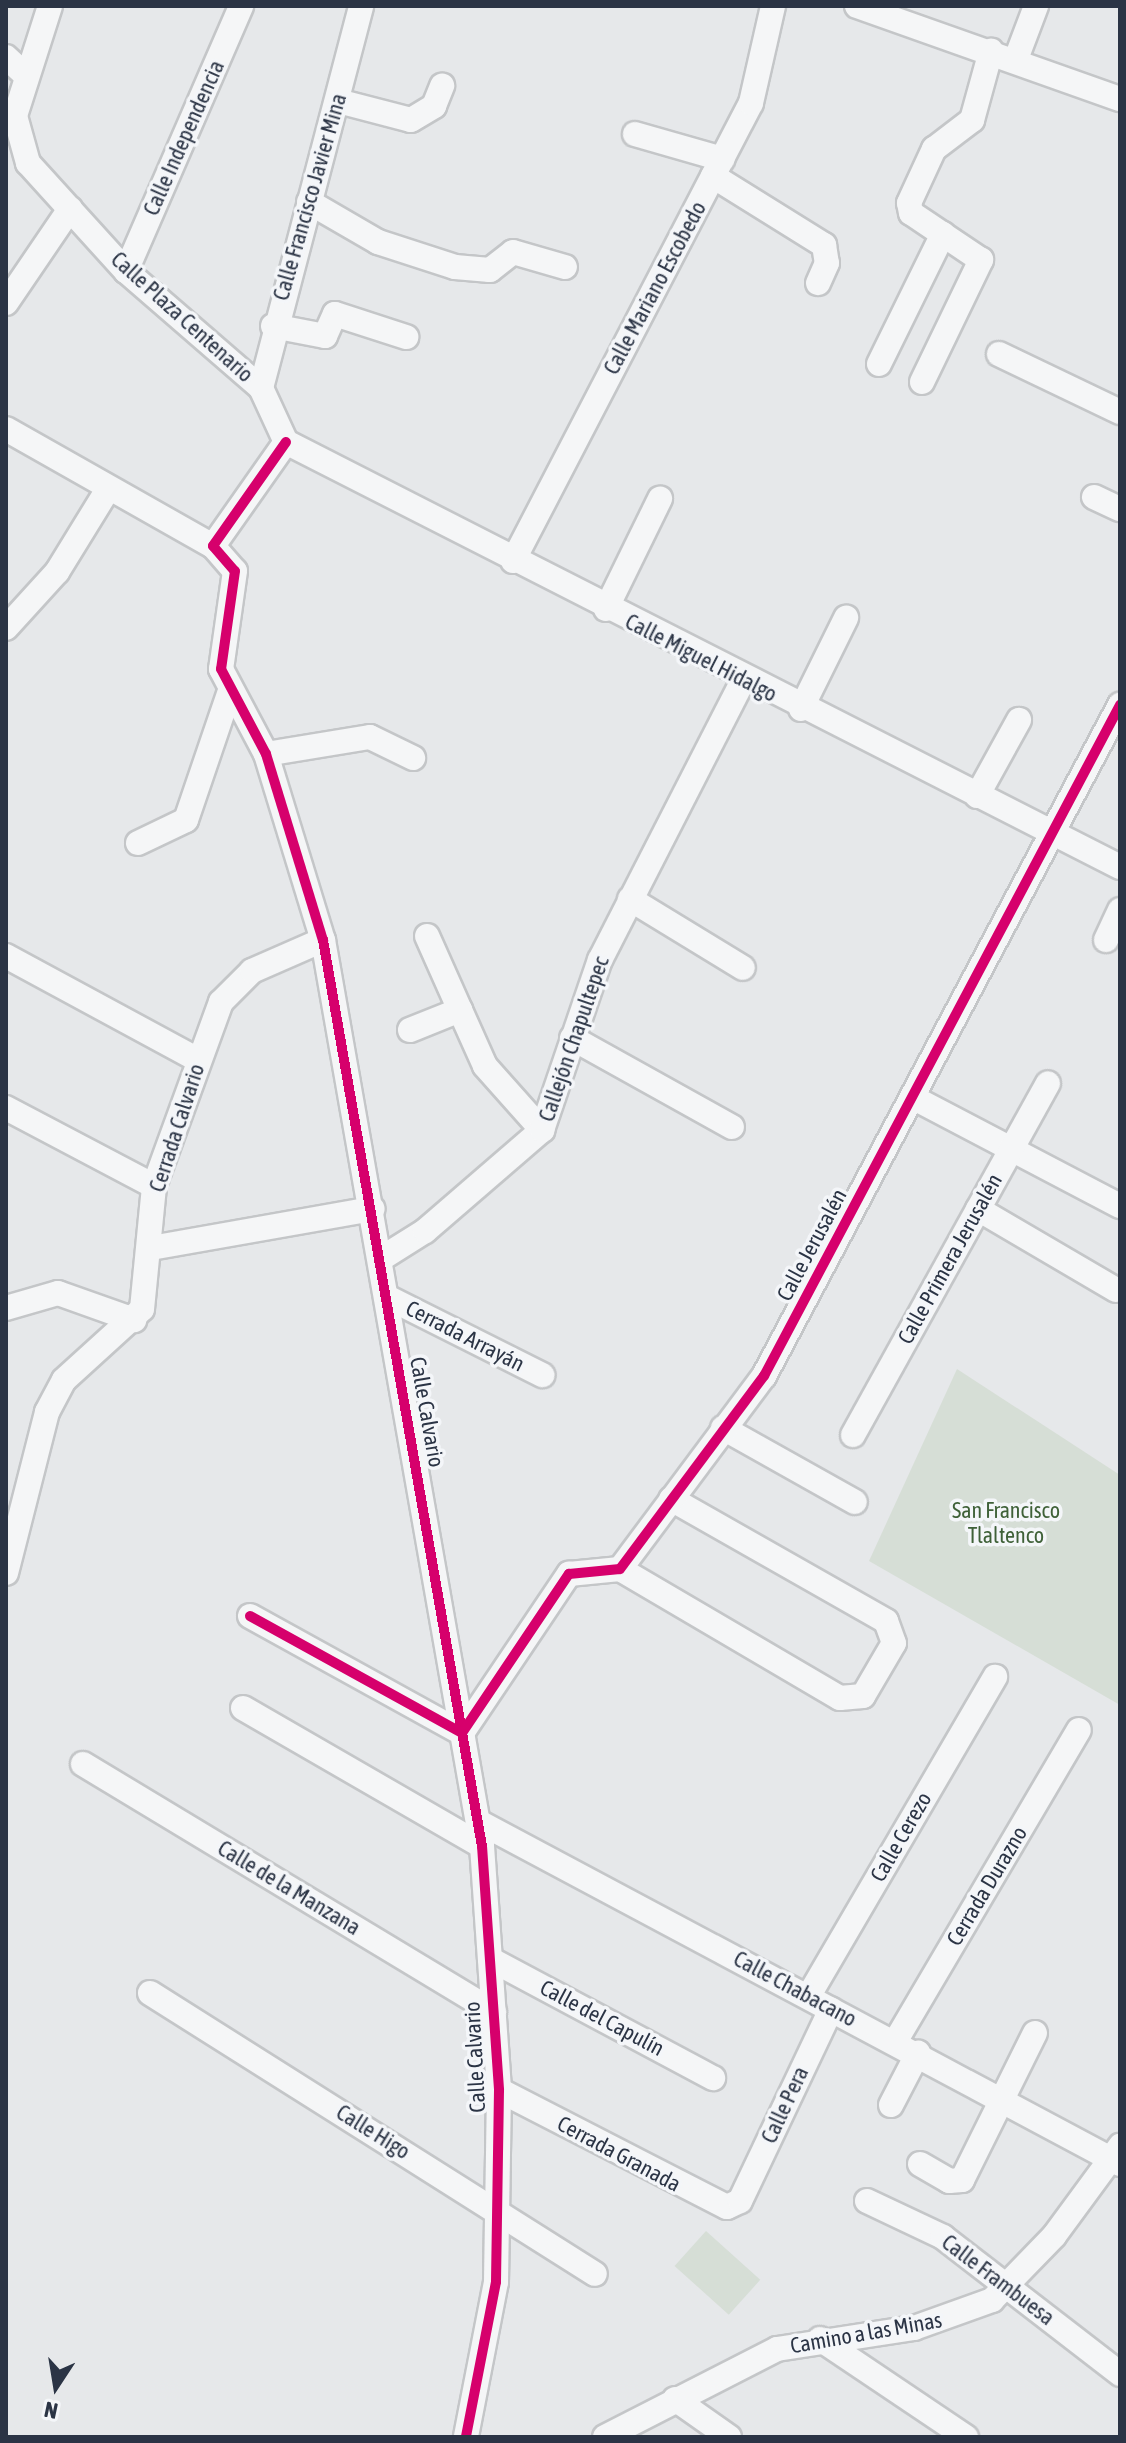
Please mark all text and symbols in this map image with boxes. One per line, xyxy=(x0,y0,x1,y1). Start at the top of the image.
street label: Calle Independencia xyxy=(138,56,230,220)
street label: Calle Francisco Javier Mina xyxy=(268,91,352,303)
street label: Calle Mariano Escobedo xyxy=(598,197,712,379)
street label: Calle Plaza Centenario xyxy=(106,246,258,388)
street label: Calle Miguel Hidalgo xyxy=(621,608,781,708)
street label: Callejón Chapultepec xyxy=(533,953,615,1125)
street label: Cerrada Calvario xyxy=(144,1061,210,1195)
street label: Calle Primera Jerusalén xyxy=(892,1169,1008,1349)
street label: Calle Jerusalén xyxy=(771,1185,853,1305)
street label: Cerrada Arrayán xyxy=(401,1295,529,1377)
street label: Calle Calvario xyxy=(404,1355,450,1469)
park label: San Francisco Tlaltenco xyxy=(952,1497,1060,1548)
street label: Calle Cerezo xyxy=(865,1788,937,1886)
street label: Cerrada Durazno xyxy=(941,1822,1033,1950)
street label: Calle de la Manzana xyxy=(213,1835,365,1941)
street label: Calle Chabacano xyxy=(729,1946,861,2032)
street label: Calle del Capulín xyxy=(536,1974,668,2062)
street label: Calle Calvario xyxy=(459,2001,491,2113)
street label: Calle Pera xyxy=(756,2063,814,2147)
street label: Calle Higo xyxy=(331,2099,415,2165)
street label: Cerrada Granada xyxy=(553,2110,685,2198)
street label: Calle Frambuesa xyxy=(936,2229,1060,2331)
street label: Camino a las Minas xyxy=(788,2307,944,2359)
north arrow xyxy=(16,2347,96,2427)
text: N xyxy=(42,2396,60,2425)

